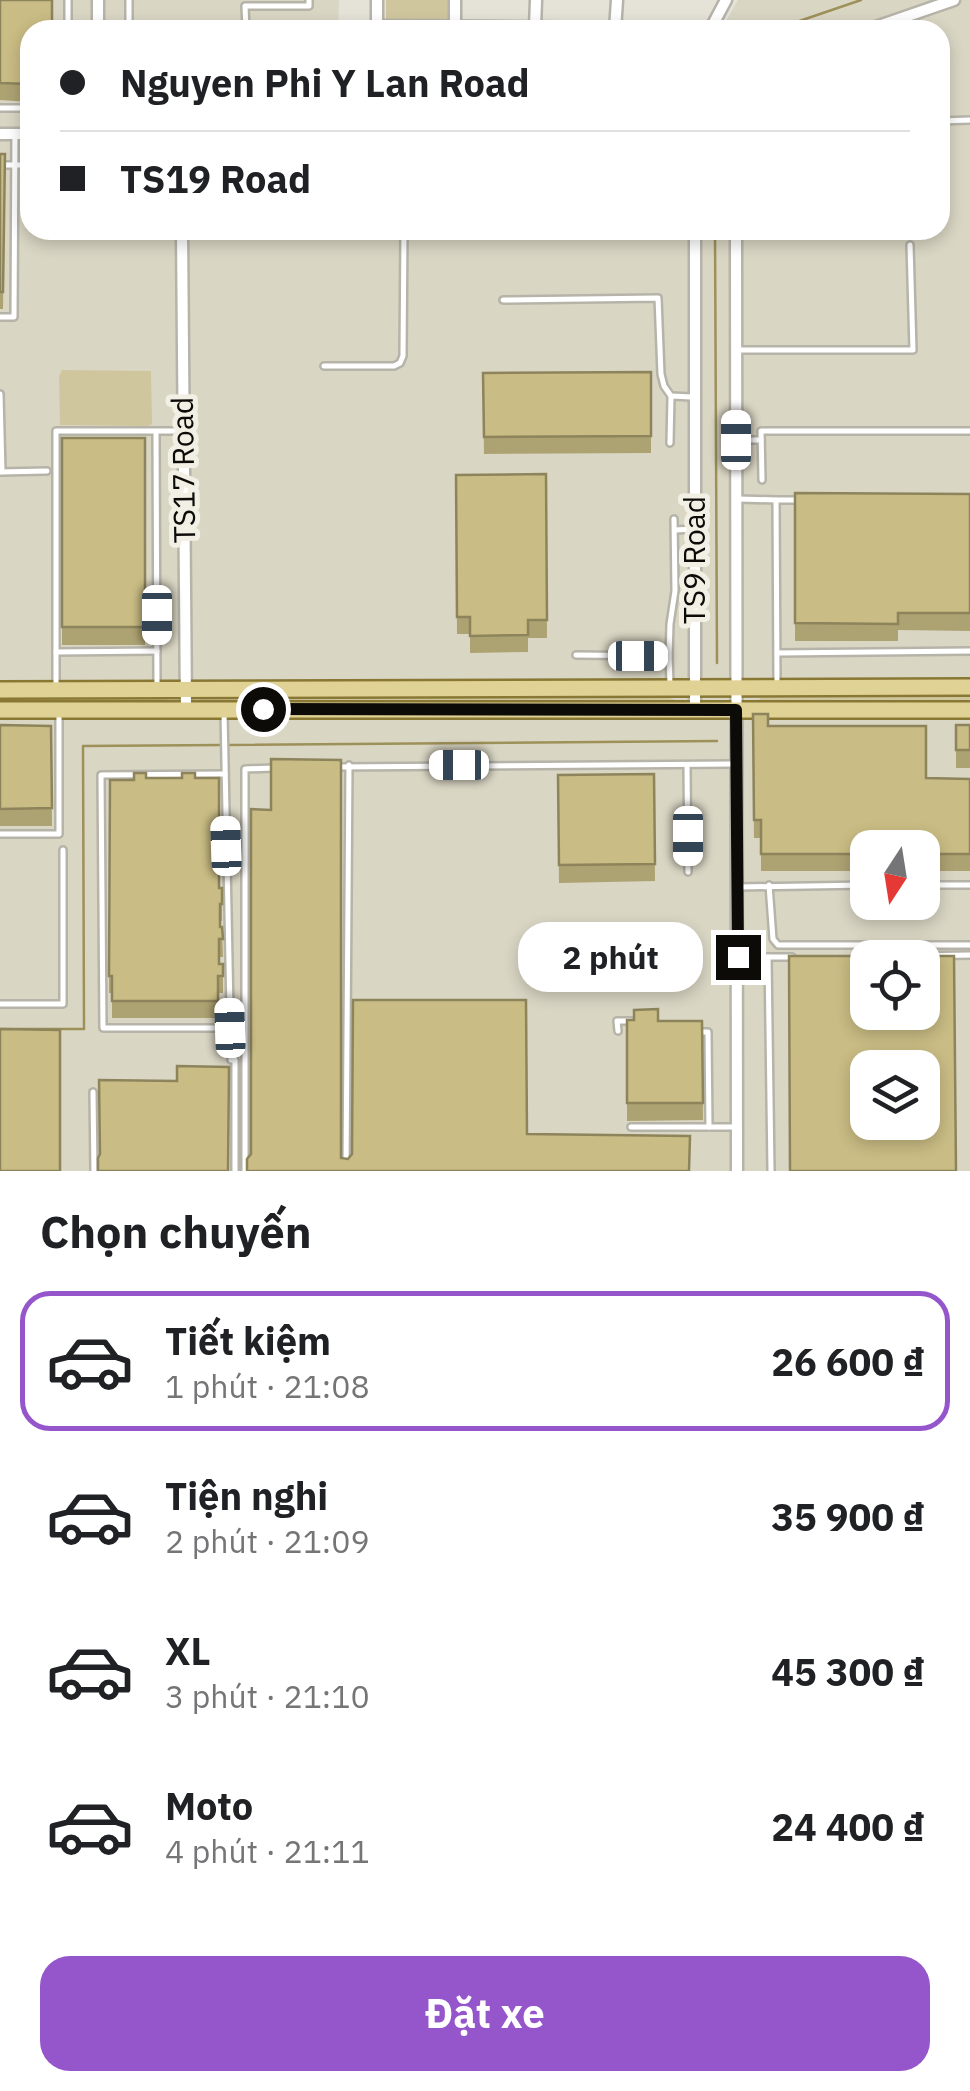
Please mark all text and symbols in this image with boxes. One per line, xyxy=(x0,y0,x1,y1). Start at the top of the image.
text: Nguyen Phi Y Lan Road xyxy=(120,58,530,107)
text: TS19 Road xyxy=(120,154,311,203)
street label: TS17 Road xyxy=(162,397,203,544)
car xyxy=(721,410,751,470)
street label: TS9 Road xyxy=(674,496,713,624)
car xyxy=(142,585,172,645)
car xyxy=(608,641,668,671)
route start xyxy=(241,687,286,732)
car xyxy=(429,750,489,780)
car xyxy=(673,806,703,866)
car xyxy=(210,815,242,877)
north arrow xyxy=(850,830,940,920)
map controls xyxy=(850,830,940,1140)
callout: 2 phút xyxy=(518,922,703,992)
route end xyxy=(716,935,761,980)
text: 2 phút xyxy=(562,936,659,978)
button: locate xyxy=(850,940,940,1030)
car xyxy=(214,997,246,1059)
button: layers xyxy=(850,1050,940,1140)
text: Chọn chuyến xyxy=(40,1202,312,1260)
icon: car xyxy=(45,1316,135,1406)
text: Tiết kiệm xyxy=(165,1316,331,1365)
text: 26 600 ₫ xyxy=(771,1337,925,1386)
text: 1 phút · 21:08 xyxy=(165,1365,370,1407)
icon: car xyxy=(45,1471,135,1561)
text: Tiện nghi xyxy=(165,1471,328,1520)
text: 35 900 ₫ xyxy=(771,1492,925,1541)
text: 2 phút · 21:09 xyxy=(165,1520,370,1562)
icon: car xyxy=(45,1626,135,1716)
text: XL xyxy=(165,1626,211,1675)
text: 45 300 ₫ xyxy=(771,1647,925,1696)
text: 3 phút · 21:10 xyxy=(165,1675,370,1717)
icon: car xyxy=(45,1781,135,1871)
text: Moto xyxy=(165,1781,253,1830)
text: 24 400 ₫ xyxy=(771,1802,925,1851)
text: 4 phút · 21:11 xyxy=(165,1830,370,1872)
button: Đặt xe xyxy=(40,1956,930,2071)

